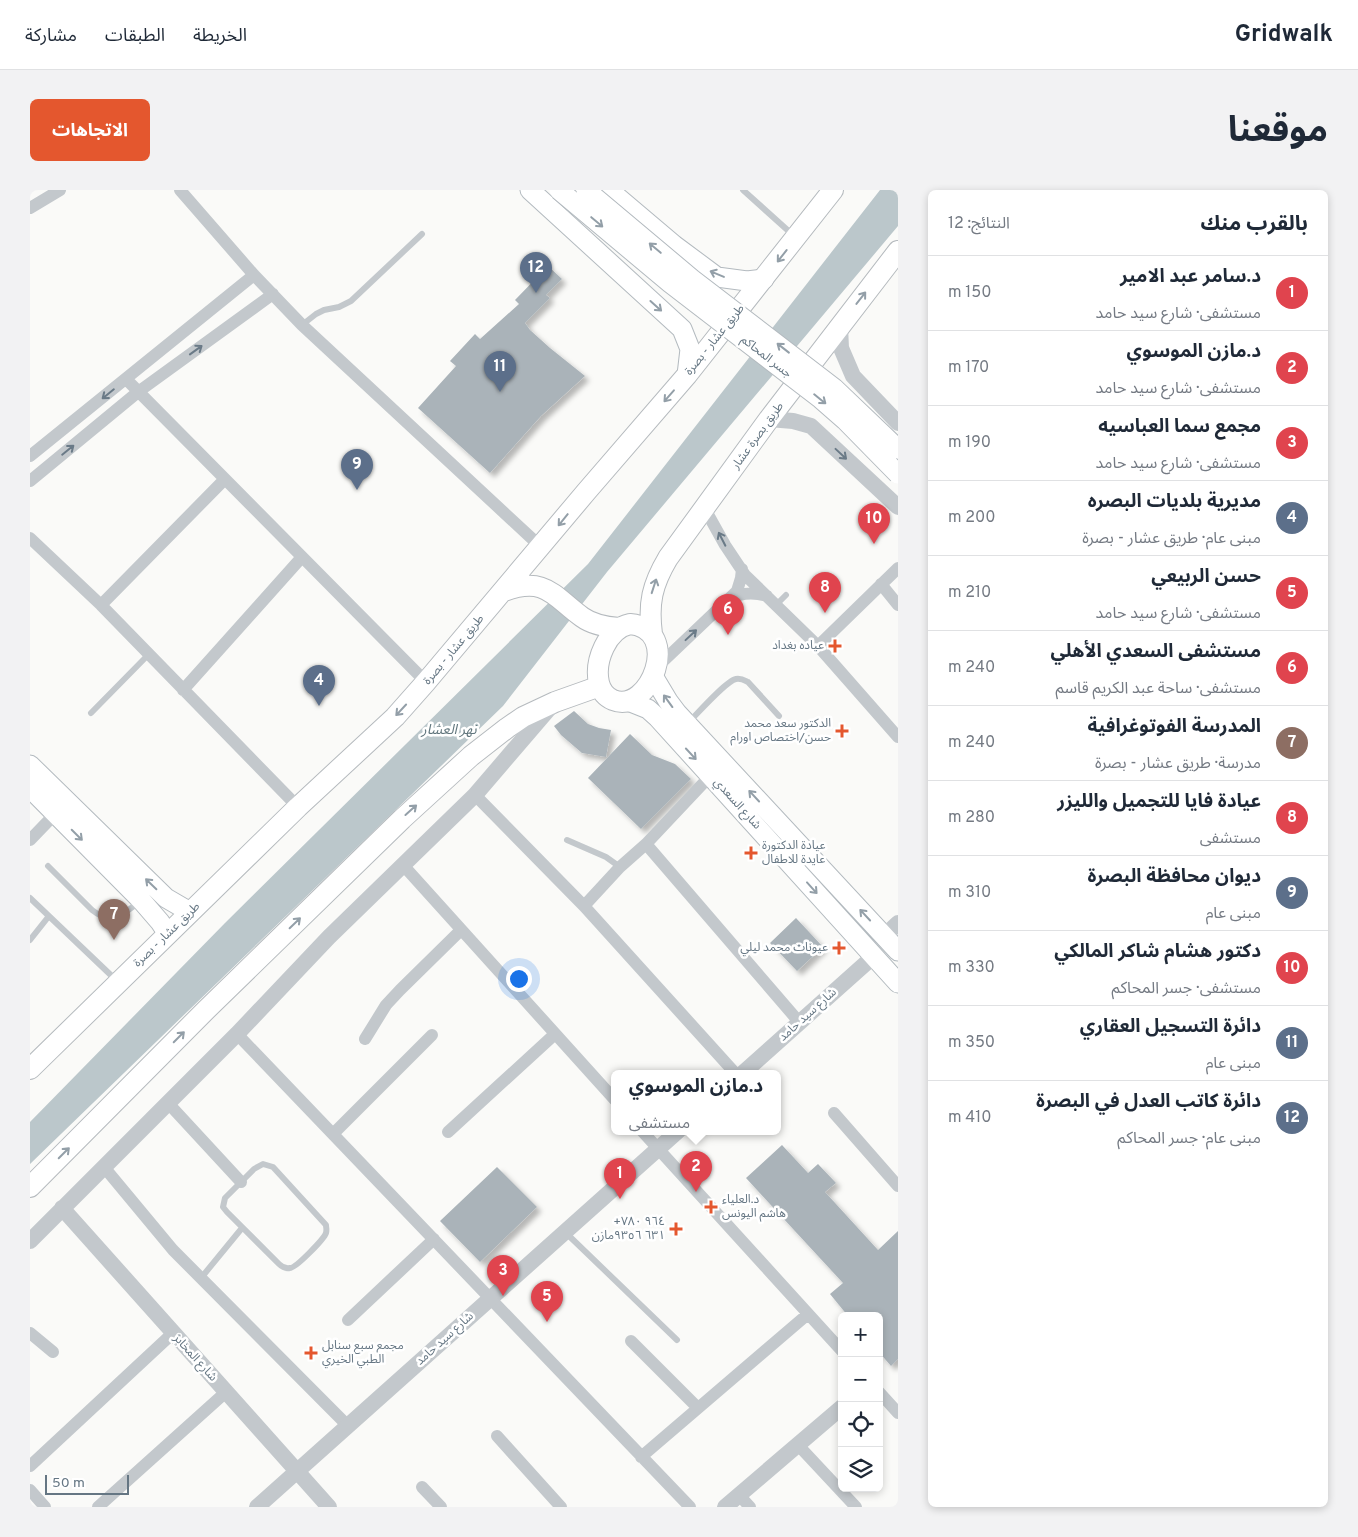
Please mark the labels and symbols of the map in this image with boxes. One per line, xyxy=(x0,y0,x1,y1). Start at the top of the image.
one-way arrow xyxy=(590,216,603,227)
one-way arrow xyxy=(649,242,662,253)
one-way arrow xyxy=(776,249,787,262)
pin: 12 xyxy=(520,252,552,293)
one-way arrow xyxy=(710,269,725,279)
one-way arrow xyxy=(856,292,867,305)
one-way arrow xyxy=(650,300,663,312)
street label: طريق عشار - بصرة xyxy=(681,301,749,379)
street label: جسر المحاكم xyxy=(737,332,795,382)
one-way arrow xyxy=(776,343,789,354)
one-way arrow xyxy=(189,345,203,355)
pin: 11 xyxy=(484,351,516,392)
one-way arrow xyxy=(101,388,114,399)
one-way arrow xyxy=(663,390,674,403)
one-way arrow xyxy=(813,393,826,404)
street label: طريق بصرة عشار xyxy=(728,399,788,474)
one-way arrow xyxy=(61,444,74,455)
one-way arrow xyxy=(835,448,847,460)
pin: 9 xyxy=(341,449,373,490)
pin: 10 xyxy=(858,503,890,544)
one-way arrow xyxy=(557,513,568,526)
one-way arrow xyxy=(717,532,727,547)
pin: 8 xyxy=(809,572,841,613)
one-way arrow xyxy=(650,579,659,594)
pin: 6 xyxy=(712,594,744,635)
street label: طريق عشار - بصرة xyxy=(420,612,488,688)
one-way arrow xyxy=(685,629,697,641)
place label: عياده بغداد xyxy=(772,638,824,654)
marker: عياده بغداد xyxy=(828,639,842,653)
pin: 4 xyxy=(303,665,335,706)
one-way arrow xyxy=(663,694,673,708)
one-way arrow xyxy=(395,703,407,716)
place label: الدكتور سعد محمد حسن/اختصاص اورام xyxy=(730,716,831,746)
water label: نهر العشار xyxy=(421,722,477,739)
marker: الدكتور سعد محمد حسن/اختصاص اورام xyxy=(835,724,849,738)
one-way arrow xyxy=(686,748,697,761)
street label: شارع السعدي xyxy=(709,775,764,834)
one-way arrow xyxy=(749,790,760,803)
one-way arrow xyxy=(405,804,418,816)
one-way arrow xyxy=(71,829,83,841)
place label: عيادة الدكتورة عايدة للاطفال xyxy=(762,838,826,868)
marker: عيادة الدكتورة عايدة للاطفال xyxy=(744,846,758,860)
one-way arrow xyxy=(145,878,157,890)
one-way arrow xyxy=(806,881,818,894)
pin: 7 xyxy=(98,899,130,940)
street label: طريق عشار - بصرة xyxy=(130,899,204,971)
one-way arrow xyxy=(859,909,871,922)
one-way arrow xyxy=(288,917,301,929)
place label: عيونات محمد ليلي xyxy=(740,940,828,957)
marker: عيونات محمد ليلي xyxy=(832,941,846,955)
your location xyxy=(506,966,532,992)
street label: شارع سيد حامد xyxy=(776,985,840,1045)
one-way arrow xyxy=(173,1031,185,1043)
one-way arrow xyxy=(58,1146,70,1159)
pin: 2 xyxy=(680,1151,712,1192)
pin: 1 xyxy=(604,1158,636,1199)
place label: د.العلياء هاشم اليونس xyxy=(722,1192,786,1222)
marker: د.العلياء هاشم اليونس xyxy=(704,1200,718,1214)
place label: +٩٦٤ ٧٨٠ ٦٣١ ٩٣٥٦مازن xyxy=(592,1214,665,1244)
marker: +٩٦٤ ٧٨٠ ٦٣١ ٩٣٥٦مازن xyxy=(669,1222,683,1236)
pin: 3 xyxy=(487,1255,519,1296)
pin: 5 xyxy=(531,1281,563,1322)
street label: شارع سيد حامد xyxy=(413,1309,477,1369)
street label: شارع المخابز xyxy=(169,1330,220,1385)
place label: مجمع سبع سنابل الطبي الخيري xyxy=(322,1338,404,1369)
marker: مجمع سبع سنابل الطبي الخيري xyxy=(304,1346,318,1360)
scale bar xyxy=(45,1472,129,1495)

